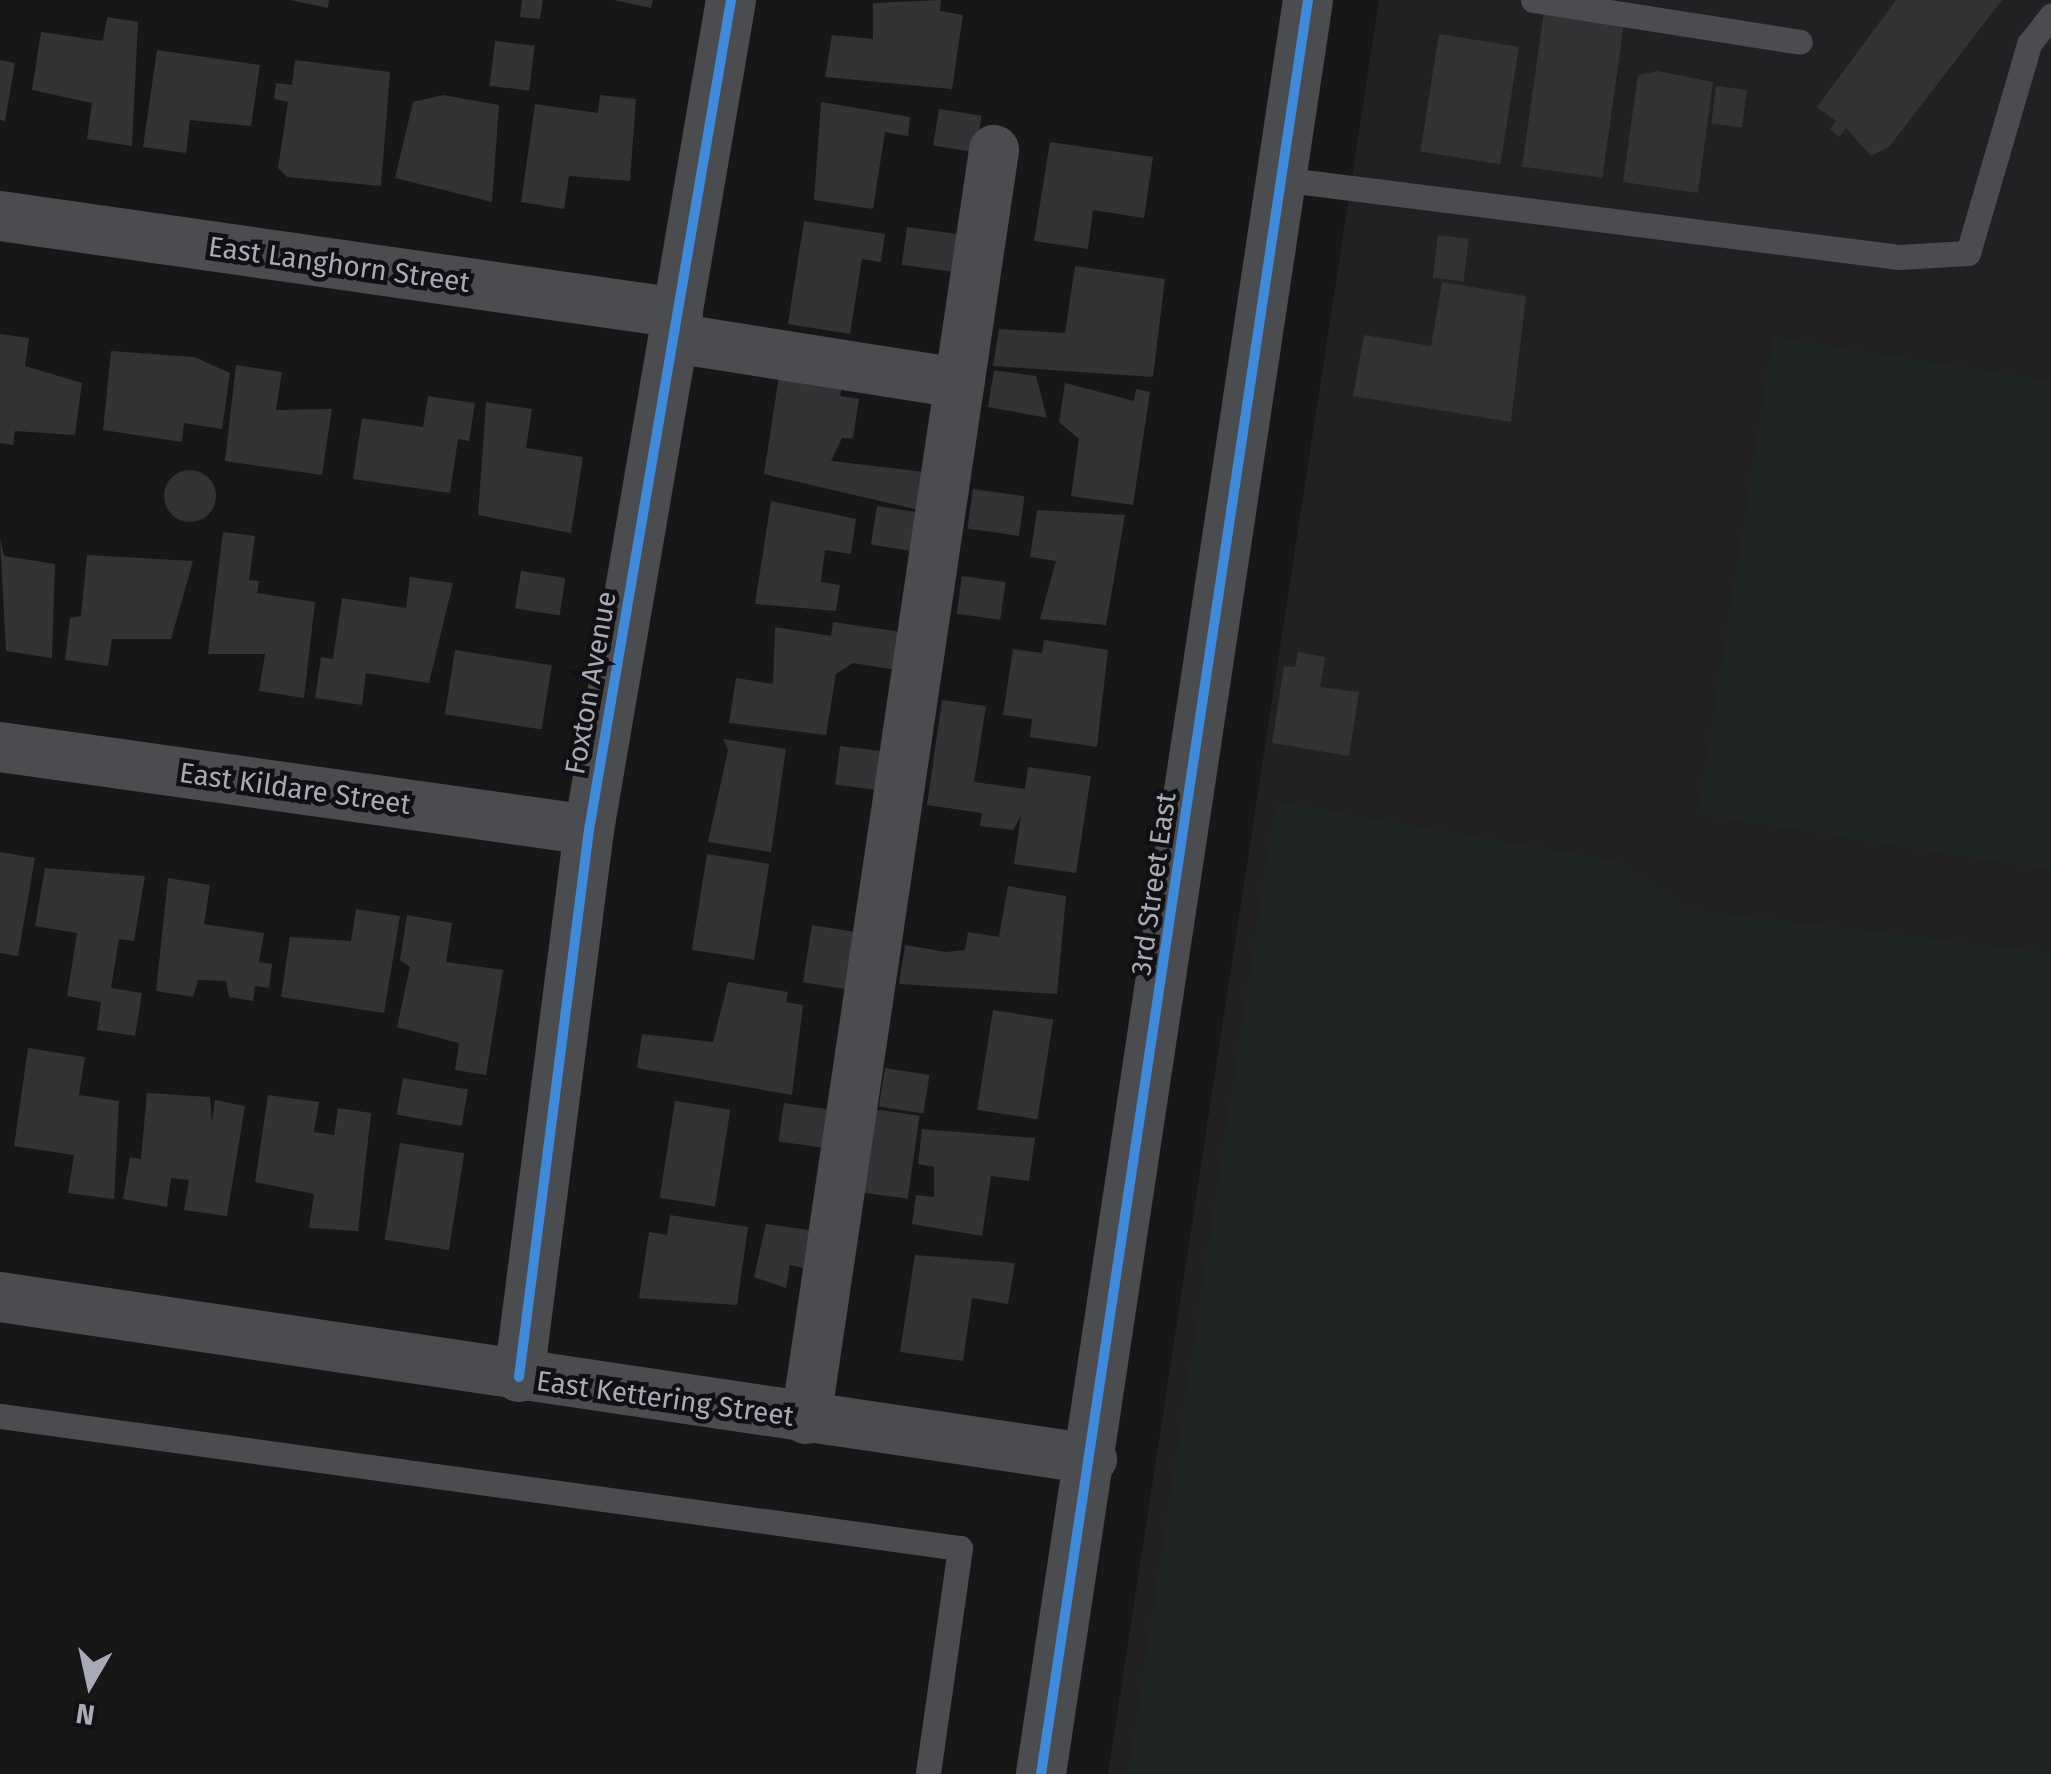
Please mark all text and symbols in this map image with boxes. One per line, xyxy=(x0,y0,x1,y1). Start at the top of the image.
street label: East Langhorn Street xyxy=(206,230,472,300)
street label: Foxton Avenue xyxy=(558,589,624,777)
street label: East Kildare Street xyxy=(177,756,413,822)
street label: 3rd Street East xyxy=(1125,790,1183,978)
street label: East Kettering Street xyxy=(534,1364,796,1434)
north arrow xyxy=(40,1634,140,1734)
text: N xyxy=(73,1696,97,1732)

